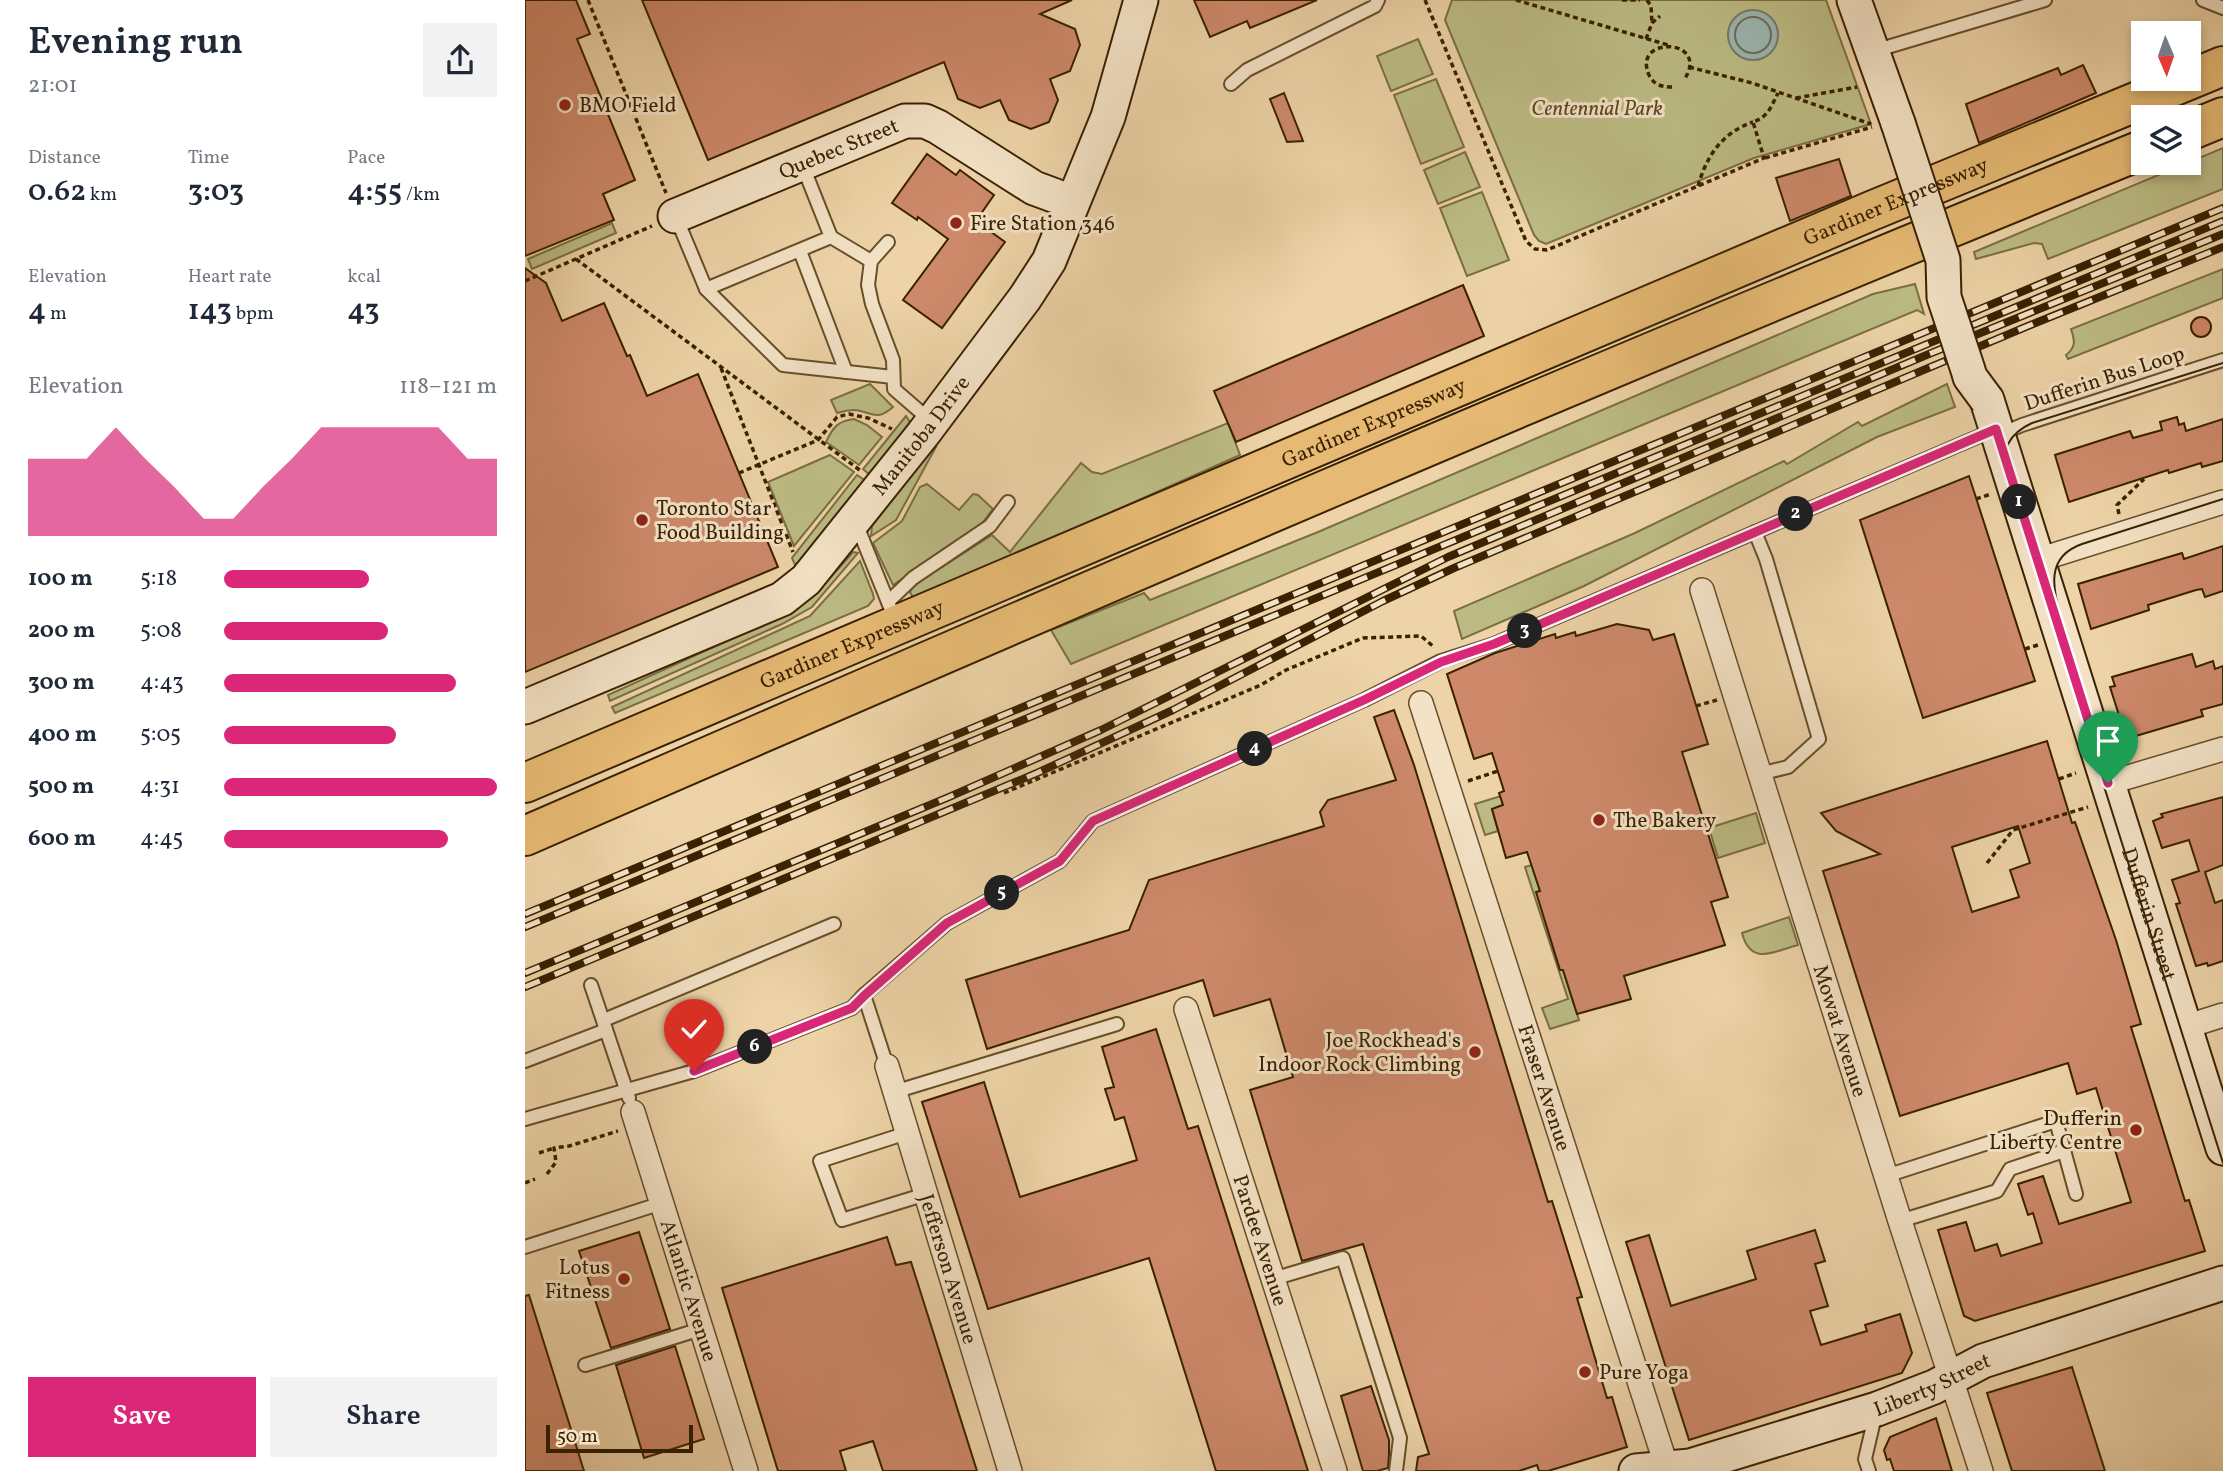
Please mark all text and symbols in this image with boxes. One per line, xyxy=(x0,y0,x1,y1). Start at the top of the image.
text: Evening run xyxy=(28,17,243,70)
north arrow xyxy=(2131,21,2201,91)
map controls xyxy=(2131,21,2201,175)
button: share xyxy=(423,23,497,97)
text: 21:01 xyxy=(28,70,77,102)
place label: BMO Field xyxy=(579,92,677,121)
park label: Centennial Park xyxy=(1531,95,1663,124)
marker: BMO Field xyxy=(557,97,573,113)
button: layers xyxy=(2131,105,2201,175)
street label: Quebec Street xyxy=(775,112,904,188)
text: Distance xyxy=(28,145,101,171)
text: Time xyxy=(188,145,229,171)
text: Pace xyxy=(347,145,385,171)
street label: Gardiner Expressway xyxy=(1799,151,1994,254)
text: 0.62 xyxy=(28,171,86,213)
text: 3:03 xyxy=(188,171,244,213)
text: 4:55 xyxy=(347,171,402,213)
text: km xyxy=(86,182,117,208)
text: /km xyxy=(402,182,440,208)
place label: Fire Station 346 xyxy=(970,210,1115,239)
marker: Fire Station 346 xyxy=(948,215,964,231)
text: Elevation xyxy=(28,264,107,290)
text: Heart rate xyxy=(188,264,272,290)
text: kcal xyxy=(347,264,381,290)
text: 4 xyxy=(28,290,46,332)
text: 143 xyxy=(188,290,232,332)
text: 43 xyxy=(347,290,380,332)
text: m xyxy=(46,301,67,327)
text: bpm xyxy=(232,301,274,327)
street label: Dufferin Bus Loop xyxy=(2020,340,2188,419)
street label: Manitoba Drive xyxy=(866,370,978,502)
text: Elevation xyxy=(28,371,124,403)
text: 118–121 m xyxy=(399,371,497,403)
street label: Gardiner Expressway xyxy=(1277,372,1471,476)
pin: 1 xyxy=(2001,484,2037,520)
text: 1 xyxy=(2015,488,2022,514)
place label: Toronto Star Food Building xyxy=(656,495,784,548)
pin: 2 xyxy=(1779,496,1813,532)
text: 2 xyxy=(1791,500,1800,526)
marker: Toronto Star Food Building xyxy=(634,512,650,528)
text: 100 m xyxy=(28,563,93,595)
text: 5:18 xyxy=(140,563,177,595)
street label: Gardiner Expressway xyxy=(756,593,950,698)
pin: 3 xyxy=(1507,614,1543,648)
text: 200 m xyxy=(28,615,95,647)
text: 5:08 xyxy=(140,615,182,647)
text: 3 xyxy=(1520,617,1529,643)
text: 300 m xyxy=(28,667,95,699)
text: 4:43 xyxy=(140,667,184,699)
pin xyxy=(2078,711,2138,783)
text: 400 m xyxy=(28,719,97,751)
text: 5:05 xyxy=(140,719,181,751)
icon: arrive xyxy=(2089,722,2127,760)
pin: 4 xyxy=(1237,732,1273,766)
text: 4 xyxy=(1249,735,1260,761)
text: 500 m xyxy=(28,771,94,803)
text: 4:31 xyxy=(140,771,180,803)
place label: The Bakery xyxy=(1613,807,1717,836)
marker: The Bakery xyxy=(1591,812,1607,828)
text: 600 m xyxy=(28,823,96,855)
text: 4:45 xyxy=(140,823,183,855)
street label: Dufferin Street xyxy=(2113,844,2182,985)
pin: 5 xyxy=(985,876,1019,910)
text: 5 xyxy=(997,879,1006,905)
street label: Mowat Avenue xyxy=(1805,962,1873,1101)
pin xyxy=(664,999,724,1071)
icon: check xyxy=(675,1010,713,1048)
street label: Fraser Avenue xyxy=(1509,1021,1577,1155)
place label: Joe Rockhead's Indoor Rock Climbing xyxy=(1258,1027,1461,1080)
pin: 6 xyxy=(737,1030,772,1064)
text: 6 xyxy=(749,1033,760,1059)
marker: Joe Rockhead's Indoor Rock Climbing xyxy=(1467,1044,1483,1060)
place label: Dufferin Liberty Centre xyxy=(1989,1105,2122,1158)
marker: Dufferin Liberty Centre xyxy=(2128,1122,2144,1138)
street label: Pardee Avenue xyxy=(1224,1171,1294,1310)
street label: Jefferson Avenue xyxy=(911,1191,984,1348)
street label: Atlantic Avenue xyxy=(652,1216,724,1365)
place label: Lotus Fitness xyxy=(545,1254,610,1307)
marker: Lotus Fitness xyxy=(616,1271,632,1287)
street label: Liberty Street xyxy=(1870,1347,1994,1425)
place label: Pure Yoga xyxy=(1599,1359,1689,1388)
marker: Pure Yoga xyxy=(1577,1364,1593,1380)
button: Save xyxy=(28,1377,256,1457)
button: Share xyxy=(270,1377,497,1457)
scale bar xyxy=(546,1422,693,1454)
text: 50 m xyxy=(557,1424,598,1450)

